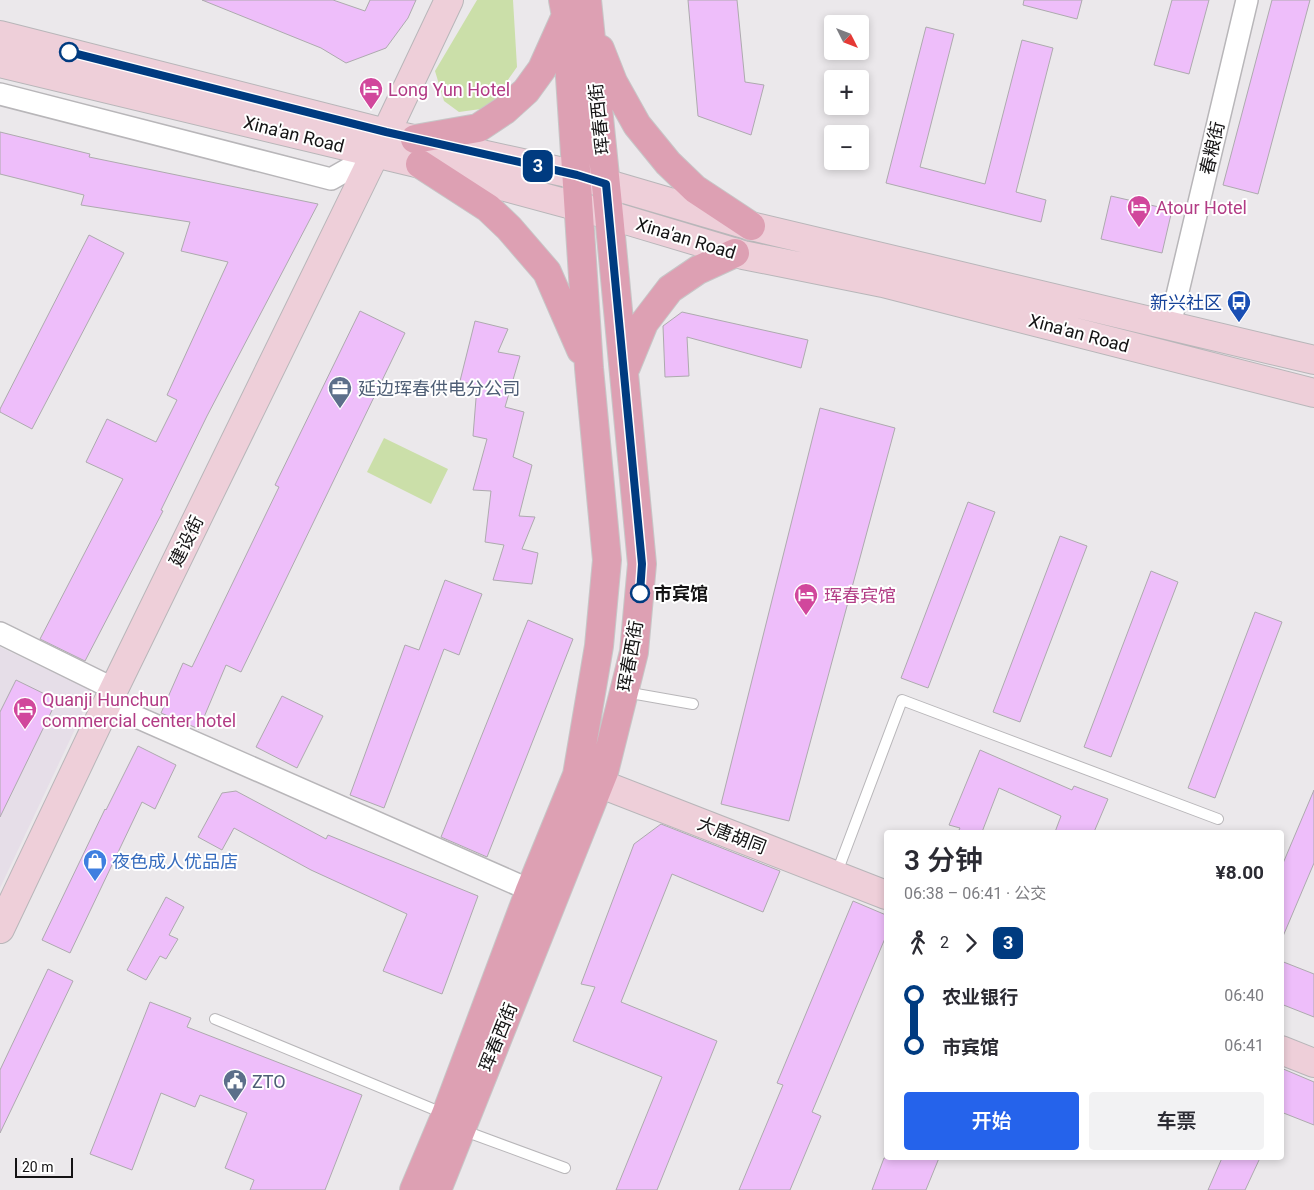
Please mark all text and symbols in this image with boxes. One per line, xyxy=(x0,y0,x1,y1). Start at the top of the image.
north arrow xyxy=(824,15,869,60)
map controls xyxy=(824,15,869,170)
unlabelled marker xyxy=(59,42,79,62)
button: + xyxy=(824,70,869,115)
hotel icon: Long Yun Hotel xyxy=(358,76,384,110)
place label: Long Yun Hotel xyxy=(388,79,510,100)
street label: 珲春西街 xyxy=(585,82,613,156)
street label: Xina'an Road xyxy=(241,111,347,157)
street label: 春粮街 xyxy=(1196,119,1228,177)
button: − xyxy=(824,125,869,170)
line badge: 3 xyxy=(522,150,554,182)
text: 3 xyxy=(533,155,543,176)
hotel icon: Atour Hotel xyxy=(1126,194,1152,228)
place label: Atour Hotel xyxy=(1156,197,1247,218)
street label: Xina'an Road xyxy=(634,213,738,263)
bus stop icon: 新兴社区 xyxy=(1226,289,1252,323)
place label: 新兴社区 xyxy=(1150,292,1222,313)
street label: Xina'an Road xyxy=(1027,310,1131,356)
office icon: 延边珲春供电分公司 xyxy=(327,375,353,409)
place label: 延边珲春供电分公司 xyxy=(358,378,520,399)
street label: 建设街 xyxy=(165,512,207,570)
hotel icon: 珲春宾馆 xyxy=(793,582,819,616)
marker: 市宾馆 xyxy=(630,583,650,603)
place label: 市宾馆 xyxy=(654,583,708,604)
place label: 珲春宾馆 xyxy=(824,585,896,606)
street label: 珲春西街 xyxy=(613,619,647,693)
place label: Quanji Hunchun commercial center hotel xyxy=(42,689,236,731)
hotel icon: Quanji Hunchun commercial center hotel xyxy=(12,696,38,730)
street label: 大唐胡同 xyxy=(695,812,769,858)
text: 3 分钟 xyxy=(904,844,983,877)
shop icon: 夜色成人优品店 xyxy=(82,848,108,882)
place label: 夜色成人优品店 xyxy=(112,851,238,872)
text: ¥8.00 xyxy=(1216,861,1264,884)
text: 06:38 – 06:41 · 公交 xyxy=(904,884,1046,903)
icon: walk xyxy=(904,929,932,957)
icon: forward xyxy=(957,929,985,957)
text: 3 xyxy=(1003,932,1013,953)
text: 2 xyxy=(940,933,949,952)
text: 农业银行 xyxy=(942,986,1018,1009)
text: 06:40 xyxy=(1224,986,1264,1005)
street label: 珲春西街 xyxy=(475,1000,521,1074)
text: 市宾馆 xyxy=(942,1036,999,1059)
text: 06:41 xyxy=(1224,1036,1264,1055)
public building icon: ZTO xyxy=(222,1068,248,1102)
place label: ZTO xyxy=(252,1071,286,1092)
button: 开始 xyxy=(904,1092,1079,1150)
button: 车票 xyxy=(1089,1092,1264,1150)
scale bar xyxy=(15,1155,72,1178)
text: 20 m xyxy=(22,1159,54,1175)

